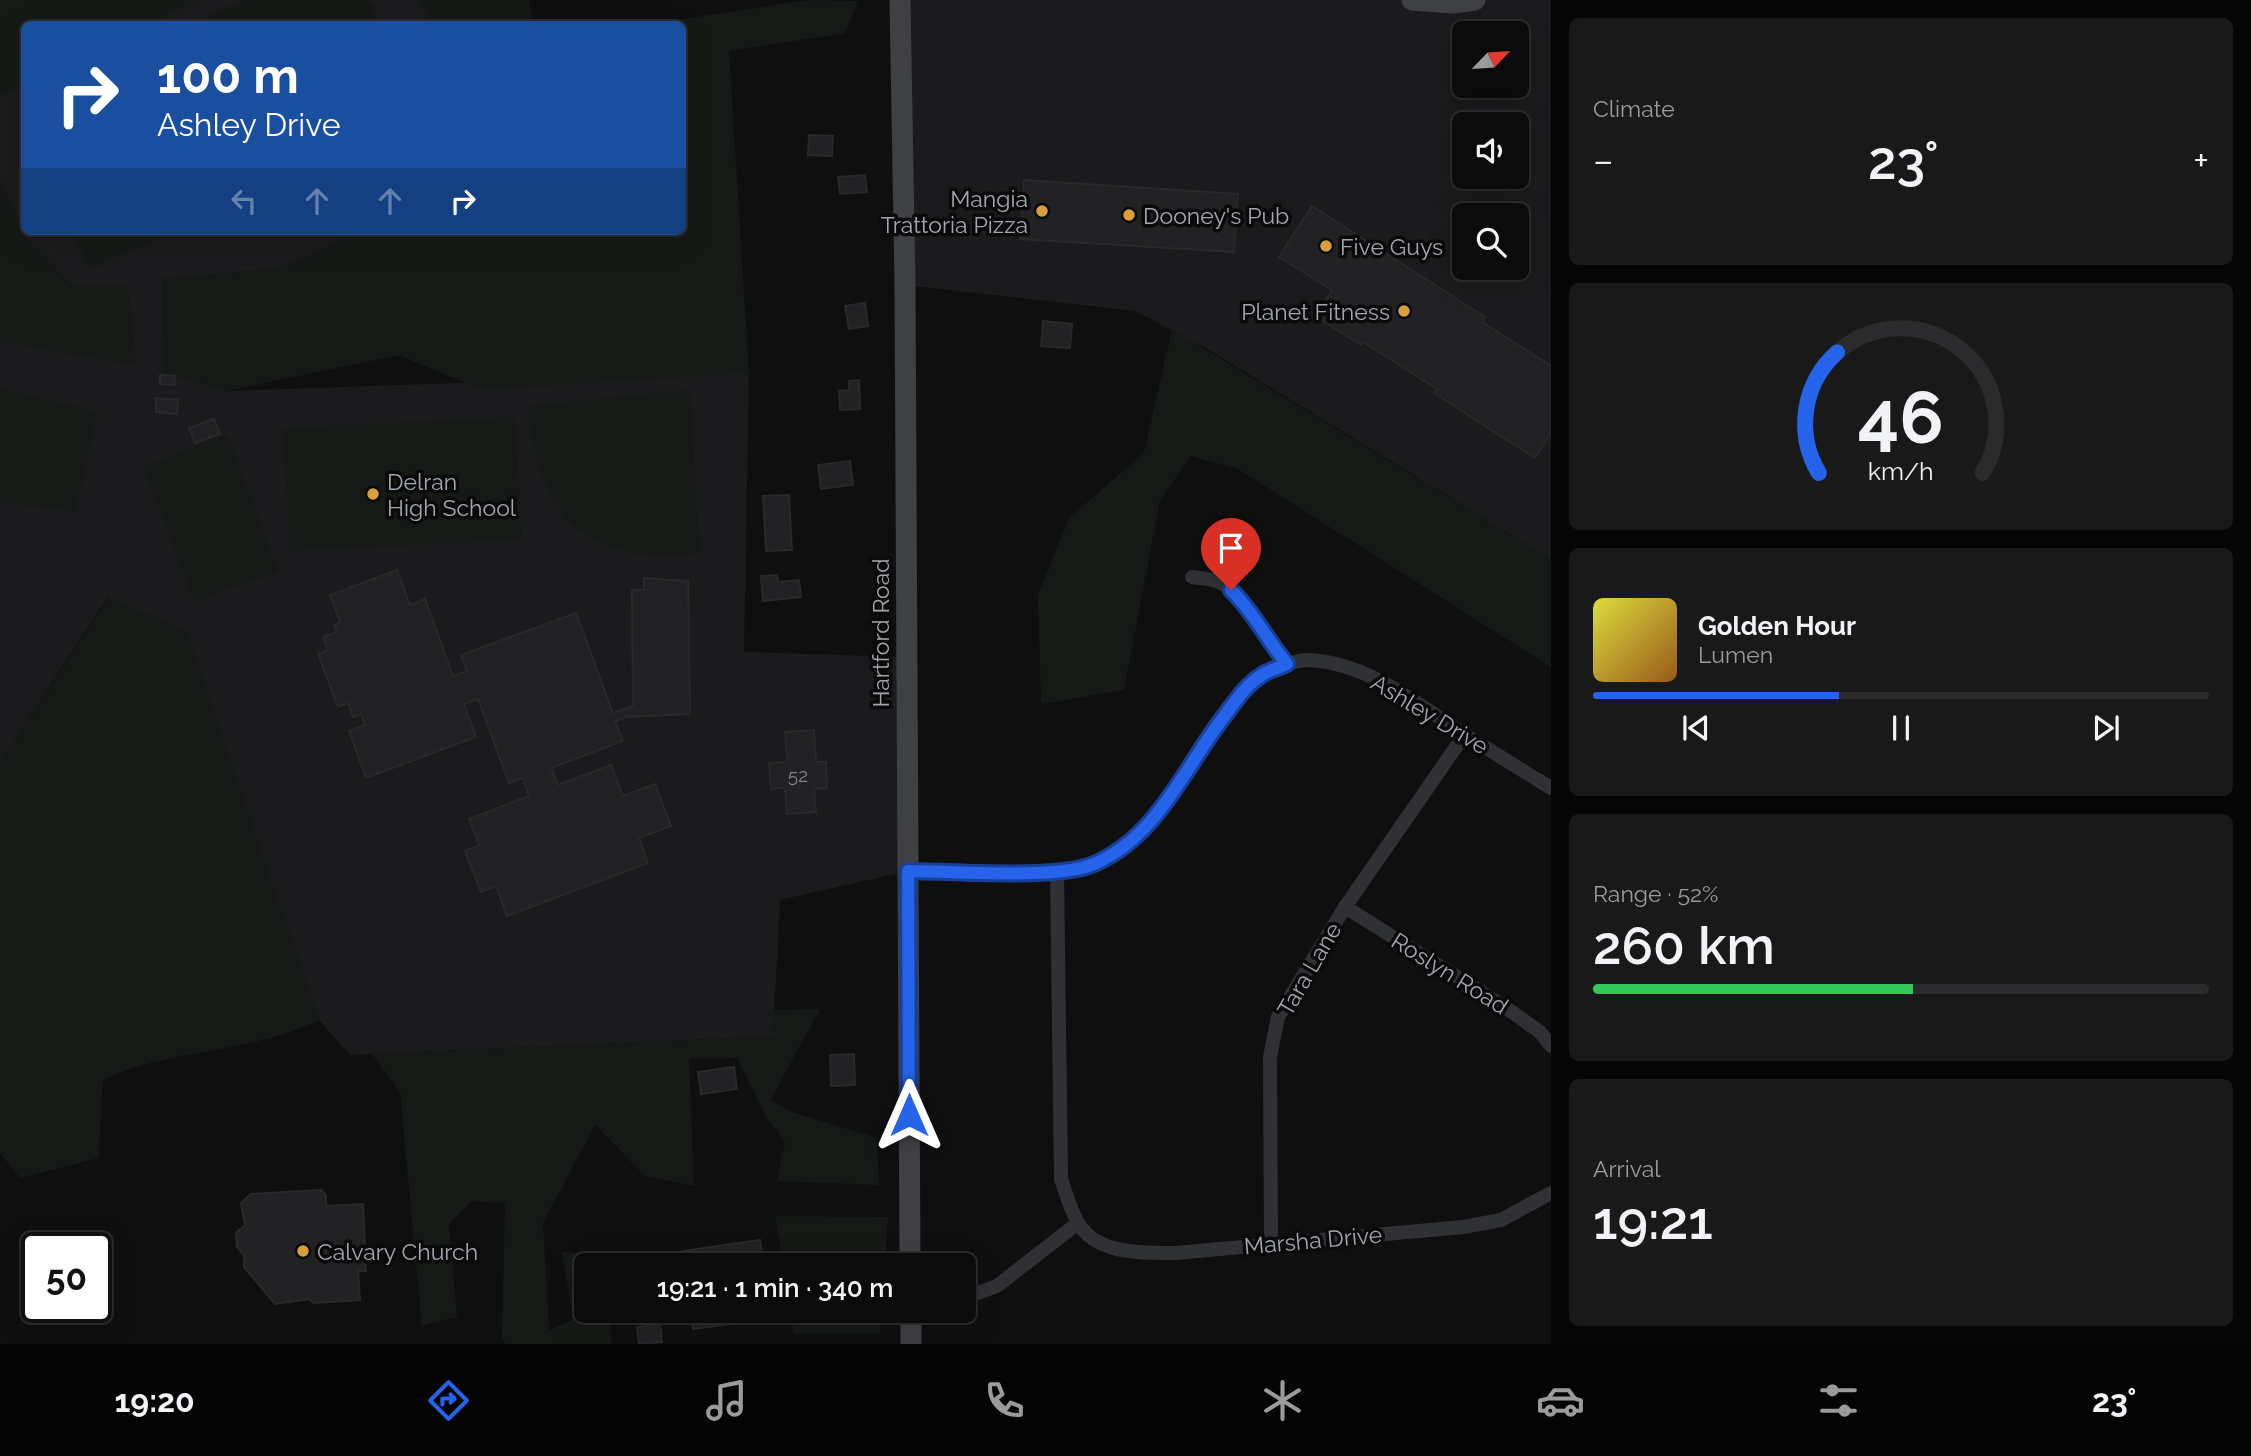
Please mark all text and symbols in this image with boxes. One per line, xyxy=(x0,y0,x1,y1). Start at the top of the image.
north arrow xyxy=(1452,21,1530,98)
map controls xyxy=(1452,21,1529,280)
text: 100 m xyxy=(157,47,299,104)
icon: right xyxy=(42,49,133,140)
text: Climate xyxy=(1593,95,1675,122)
text: Ashley Drive xyxy=(157,106,341,143)
button: sound xyxy=(1452,112,1529,189)
text: 23° xyxy=(1868,130,1939,191)
text: − xyxy=(1593,138,1613,183)
text: + xyxy=(2193,138,2209,183)
icon: left xyxy=(225,182,263,220)
icon: ahead xyxy=(298,182,336,220)
icon: ahead xyxy=(371,182,409,220)
icon: right xyxy=(444,182,482,220)
place label: Mangia Trattoria Pizza xyxy=(881,185,1028,238)
place label: Dooney's Pub xyxy=(1143,202,1289,229)
marker: Mangia Trattoria Pizza xyxy=(1034,203,1050,219)
button: search xyxy=(1452,203,1529,280)
marker: Dooney's Pub xyxy=(1121,207,1137,223)
place label: Five Guys xyxy=(1340,233,1443,260)
marker: Five Guys xyxy=(1318,238,1334,254)
place label: Planet Fitness xyxy=(1241,298,1390,325)
marker: Planet Fitness xyxy=(1396,303,1412,319)
text: 46 xyxy=(1858,375,1944,460)
text: km/h xyxy=(1868,456,1934,486)
place label: Delran High School xyxy=(387,468,517,521)
marker: Delran High School xyxy=(365,486,381,502)
pin xyxy=(1201,518,1261,590)
icon: arrive xyxy=(1212,529,1250,567)
street label: Hartford Road xyxy=(867,558,894,708)
text: Golden Hour xyxy=(1698,611,1856,641)
text: Lumen xyxy=(1698,641,1773,668)
street label: Ashley Drive xyxy=(1367,668,1493,760)
icon: previous xyxy=(1677,709,1715,747)
icon: pause xyxy=(1882,709,1920,747)
icon: next xyxy=(2087,709,2125,747)
house number: 52 xyxy=(788,764,808,786)
text: Range · 52% xyxy=(1593,880,1719,907)
text: 260 km xyxy=(1593,915,1775,976)
street label: Tara Lane xyxy=(1271,917,1347,1021)
street label: Roslyn Road xyxy=(1387,927,1513,1019)
position arrow xyxy=(872,1078,946,1152)
text: Arrival xyxy=(1593,1155,1660,1182)
text: 19:21 xyxy=(1593,1190,1713,1251)
street label: Marsha Drive xyxy=(1243,1221,1383,1259)
speed limit sign: 50 xyxy=(21,1232,112,1323)
place label: Calvary Church xyxy=(317,1238,478,1265)
marker: Calvary Church xyxy=(295,1243,311,1259)
text: 19:21 · 1 min · 340 m xyxy=(657,1273,893,1303)
icon: directions xyxy=(424,1376,473,1425)
icon: music xyxy=(702,1376,751,1425)
icon: phone xyxy=(980,1376,1029,1425)
icon: climate xyxy=(1258,1376,1307,1425)
icon: car xyxy=(1536,1376,1585,1425)
icon: filters xyxy=(1814,1376,1863,1425)
text: 19:20 xyxy=(115,1382,195,1419)
text: 23° xyxy=(2092,1382,2136,1419)

